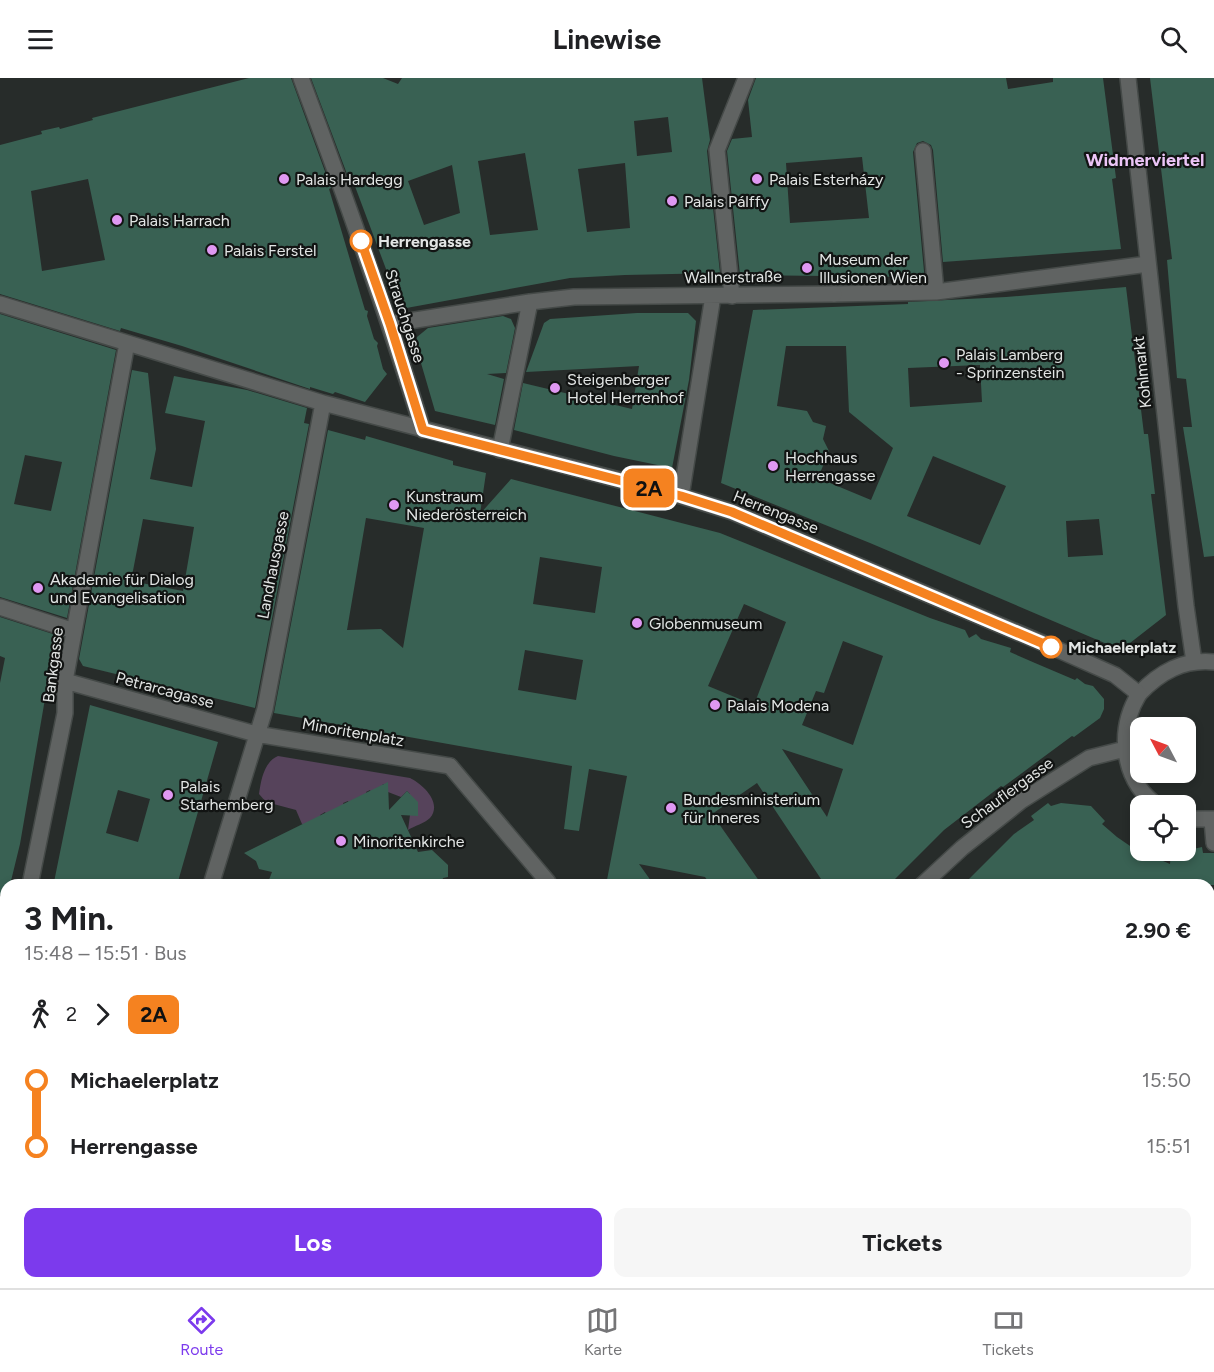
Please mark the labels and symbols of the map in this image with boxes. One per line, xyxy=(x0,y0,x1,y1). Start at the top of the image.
district label: Widmerviertel xyxy=(1086,149,1204,171)
place label: Palais Hardegg xyxy=(296,170,403,189)
place label: Palais Esterházy xyxy=(769,170,884,189)
marker: Palais Hardegg xyxy=(277,172,291,186)
marker: Palais Esterházy xyxy=(750,172,764,186)
place label: Palais Pálffy xyxy=(684,192,770,211)
marker: Palais Pálffy xyxy=(665,194,679,208)
place label: Palais Harrach xyxy=(129,211,230,230)
marker: Palais Harrach xyxy=(110,213,124,227)
marker: Herrengasse xyxy=(350,230,372,252)
place label: Herrengasse xyxy=(378,232,471,251)
place label: Palais Ferstel xyxy=(224,241,317,260)
marker: Palais Ferstel xyxy=(205,243,219,257)
place label: Museum der Illusionen Wien xyxy=(819,250,927,287)
marker: Museum der Illusionen Wien xyxy=(800,261,814,275)
street label: Strauchgasse xyxy=(381,267,429,365)
street label: Wallnerstraße xyxy=(684,267,782,287)
street label: Kohlmarkt xyxy=(1129,335,1155,409)
place label: Palais Lamberg - Sprinzenstein xyxy=(956,345,1064,382)
marker: Palais Lamberg - Sprinzenstein xyxy=(937,356,951,370)
place label: Steigenberger Hotel Herrenhof xyxy=(567,370,684,407)
marker: Steigenberger Hotel Herrenhof xyxy=(548,381,562,395)
place label: Hochhaus Herrengasse xyxy=(785,448,876,485)
marker: Hochhaus Herrengasse xyxy=(766,459,780,473)
line badge: 2A xyxy=(622,468,676,508)
street label: Herrengasse xyxy=(731,486,822,538)
place label: Kunstraum Niederösterreich xyxy=(406,487,527,524)
marker: Kunstraum Niederösterreich xyxy=(387,498,401,512)
street label: Landhausgasse xyxy=(253,509,293,621)
place label: Akademie für Dialog und Evangelisation xyxy=(50,570,194,607)
marker: Akademie für Dialog und Evangelisation xyxy=(31,581,45,595)
place label: Globenmuseum xyxy=(649,614,762,633)
marker: Globenmuseum xyxy=(630,616,644,630)
street label: Bankgasse xyxy=(39,626,67,704)
marker: Michaelerplatz xyxy=(1040,636,1062,658)
place label: Michaelerplatz xyxy=(1068,638,1177,657)
street label: Petrarcagasse xyxy=(114,668,216,712)
place label: Palais Modena xyxy=(727,696,829,715)
marker: Palais Modena xyxy=(708,698,722,712)
street label: Minoritenplatz xyxy=(300,714,406,750)
north arrow xyxy=(1130,717,1196,783)
street label: Schauflergasse xyxy=(957,753,1057,833)
place label: Palais Starhemberg xyxy=(180,777,274,814)
marker: Palais Starhemberg xyxy=(161,788,175,802)
place label: Bundesministerium für Inneres xyxy=(683,790,820,827)
marker: Bundesministerium für Inneres xyxy=(664,801,678,815)
place label: Minoritenkirche xyxy=(353,832,465,851)
marker: Minoritenkirche xyxy=(334,834,348,848)

